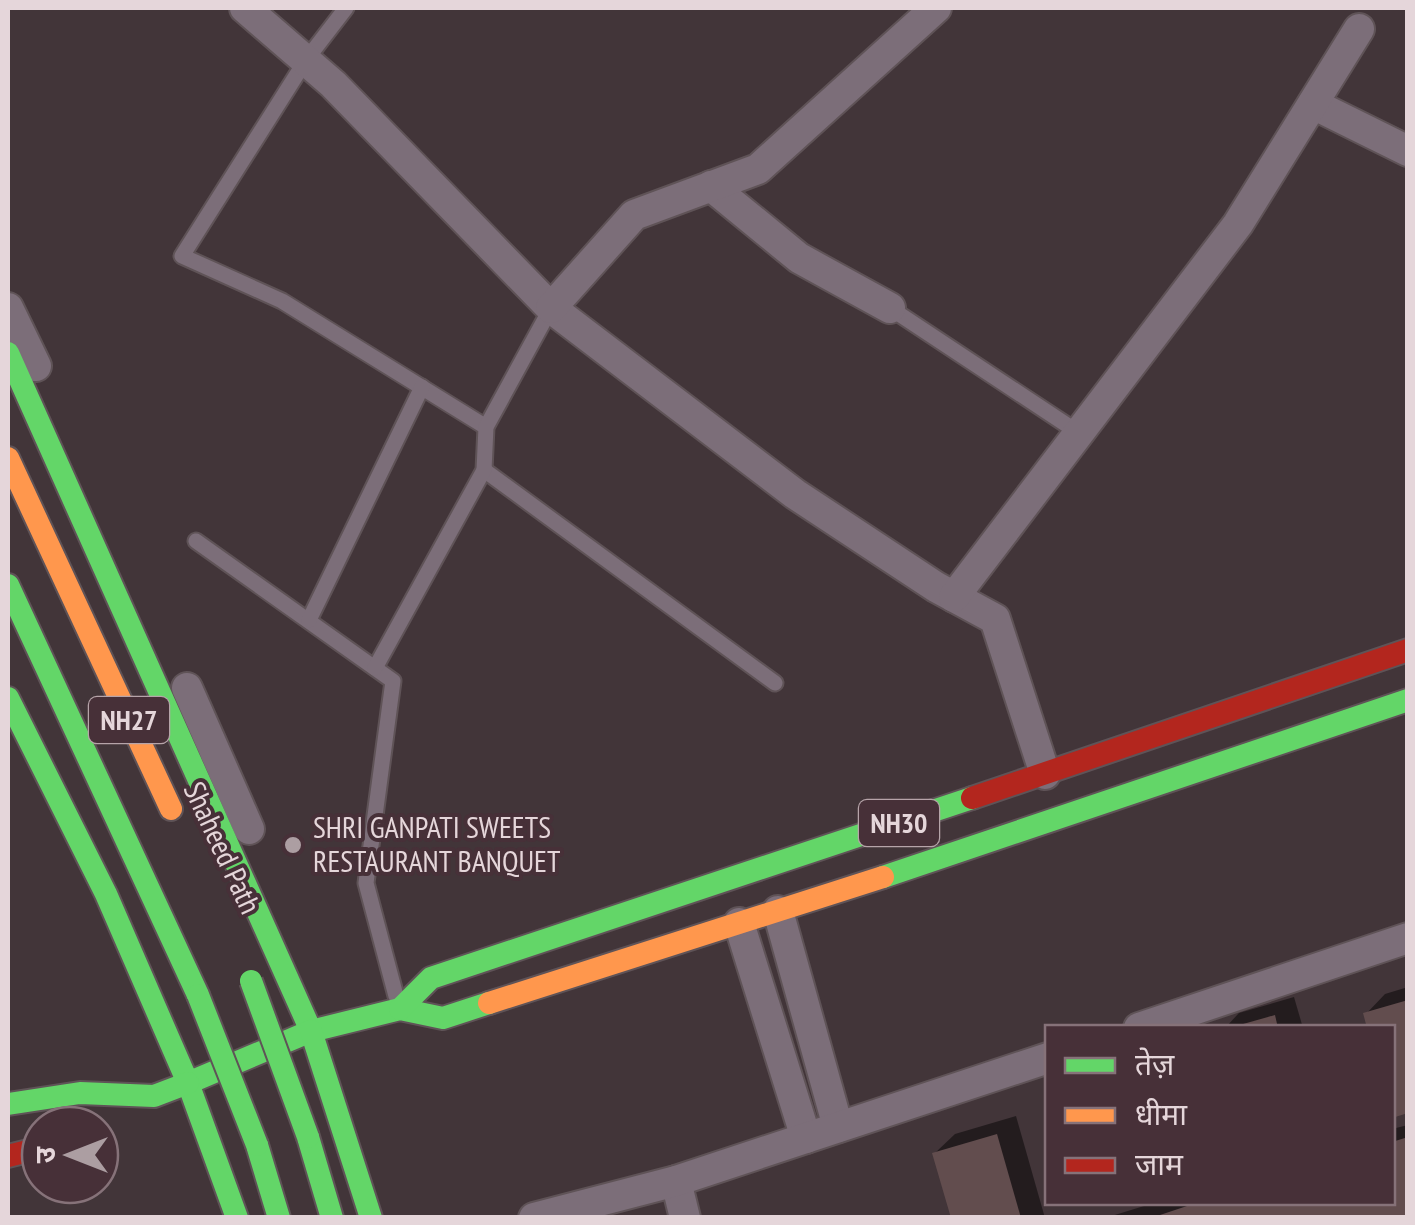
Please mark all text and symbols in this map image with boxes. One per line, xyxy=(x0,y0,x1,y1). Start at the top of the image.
road number: NH27 xyxy=(89,697,169,743)
street label: Shaheed Path xyxy=(176,775,271,920)
road number: NH30 xyxy=(859,800,939,846)
place label: SHRI GANPATI SWEETS RESTAURANT BANQUET xyxy=(313,807,560,880)
marker: SHRI GANPATI SWEETS RESTAURANT BANQUET xyxy=(282,834,304,856)
legend xyxy=(1045,1025,1395,1205)
text: तेज़ xyxy=(1135,1044,1175,1083)
text: धीमा xyxy=(1135,1094,1188,1133)
north arrow xyxy=(20,1105,120,1205)
text: जाम xyxy=(1135,1144,1184,1183)
text: उ xyxy=(26,1146,63,1163)

